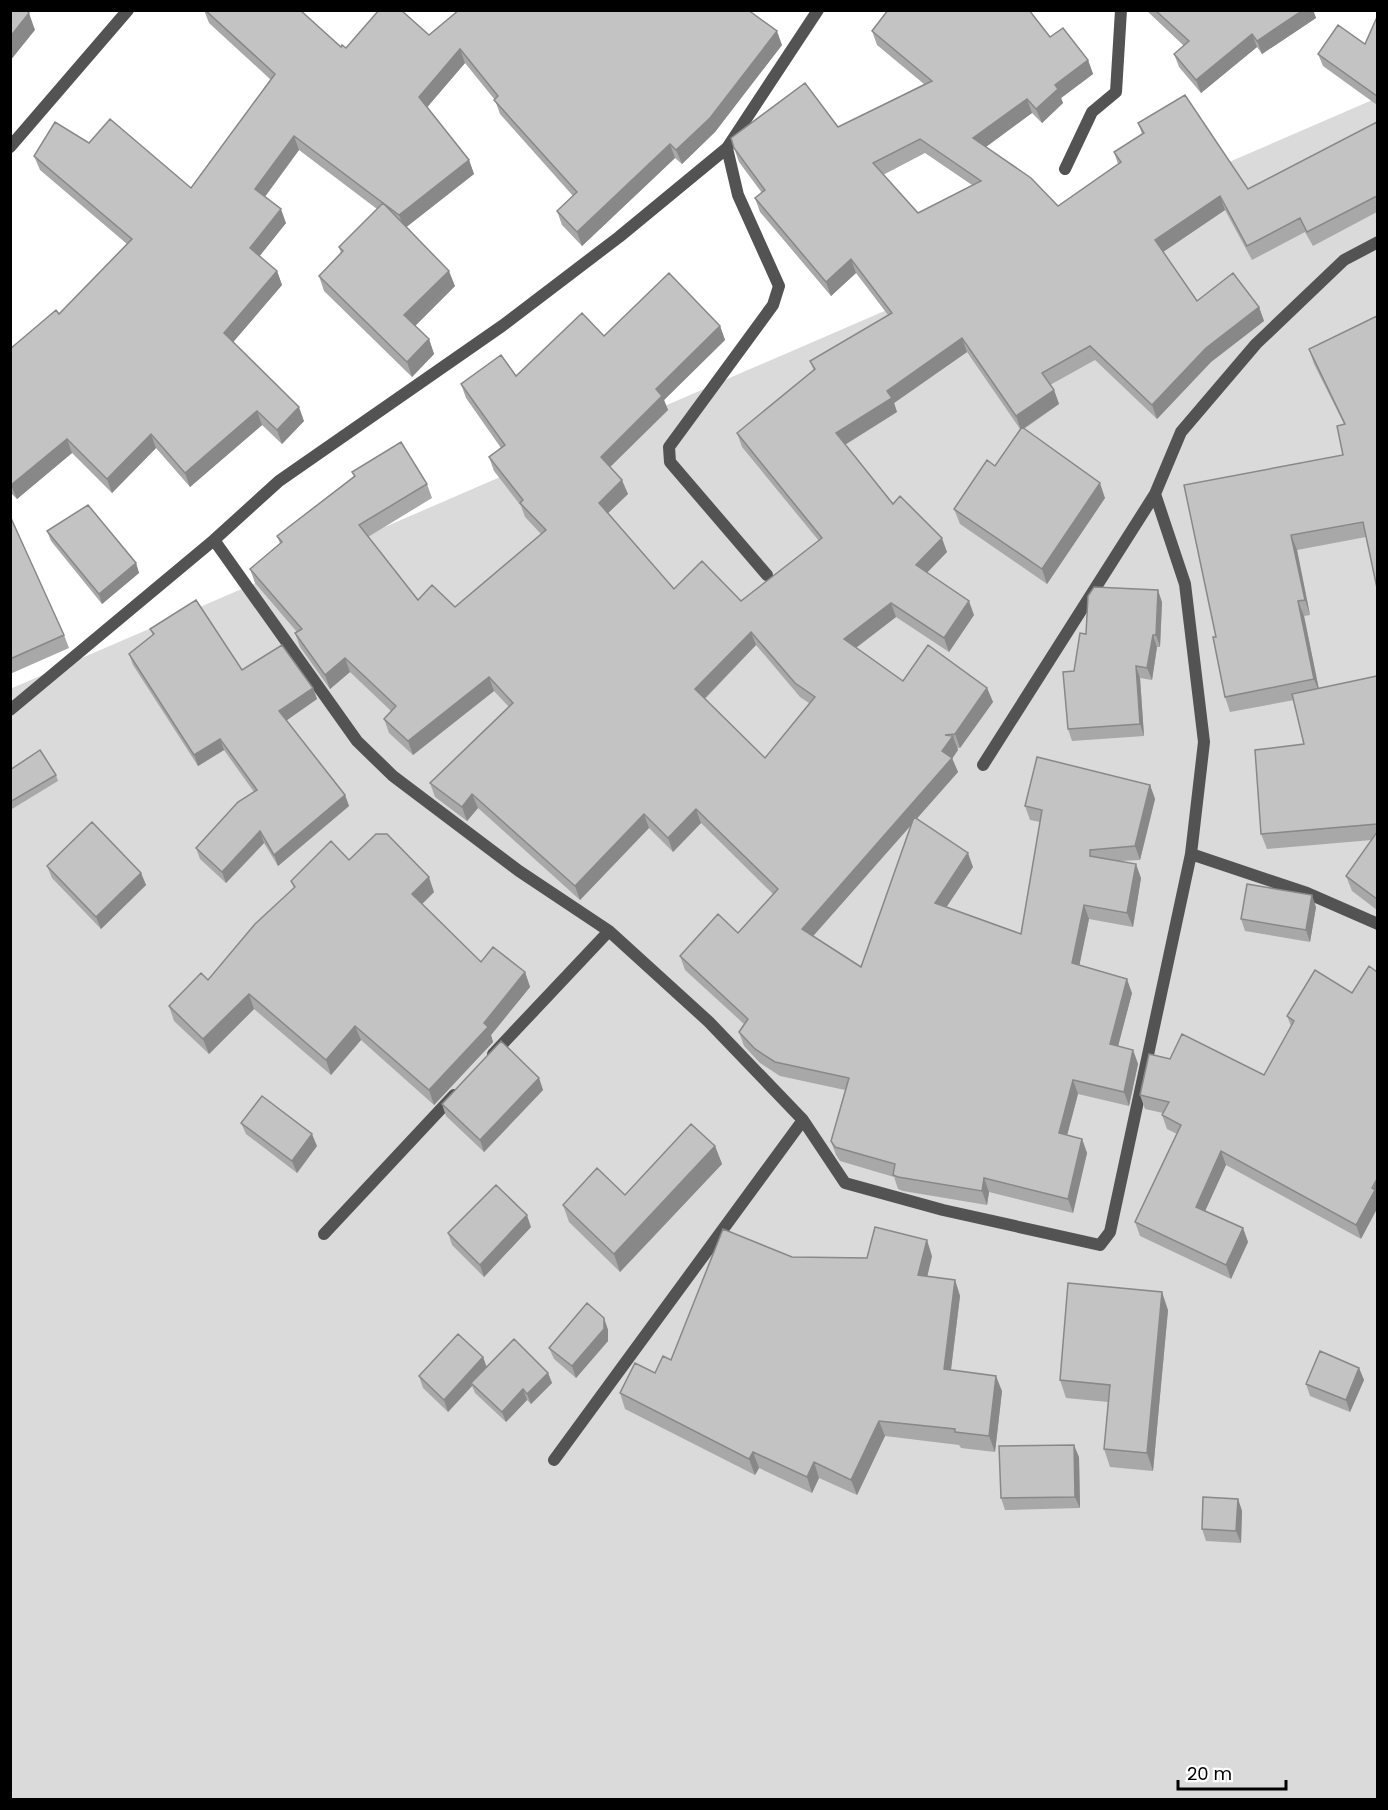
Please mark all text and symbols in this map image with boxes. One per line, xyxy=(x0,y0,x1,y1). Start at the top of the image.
scale bar xyxy=(1178,1753,1286,1791)
text: 20 m xyxy=(1187,1761,1232,1786)

